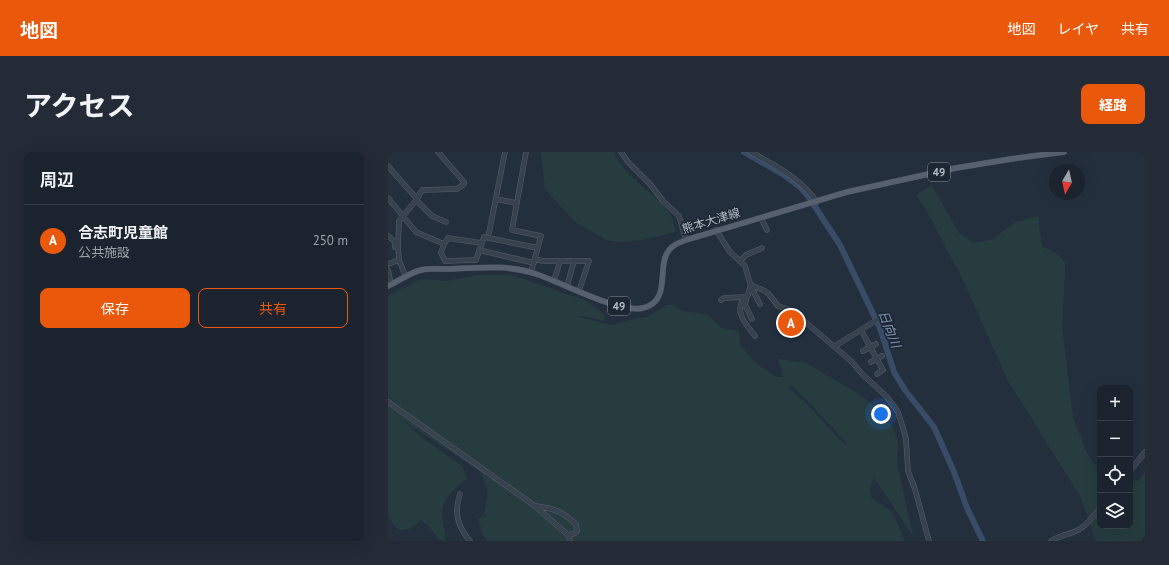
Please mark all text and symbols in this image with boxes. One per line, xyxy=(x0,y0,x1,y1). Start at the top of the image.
text: 地図 xyxy=(20,18,58,42)
text: 地図 xyxy=(1007,20,1035,38)
text: レイヤ xyxy=(1057,20,1099,38)
text: 共有 xyxy=(1121,20,1149,38)
button: 経路 xyxy=(1081,84,1145,124)
text: アクセス xyxy=(24,87,135,124)
road number: 49 xyxy=(928,163,950,181)
north arrow xyxy=(1049,164,1085,200)
text: 周辺 xyxy=(40,169,74,191)
street label: 熊本大津線 xyxy=(680,205,742,236)
text: 合志町児童館 xyxy=(78,223,168,242)
text: A xyxy=(49,232,57,249)
text: 250 m xyxy=(313,232,348,249)
text: 公共施設 xyxy=(78,244,130,261)
button: 保存 xyxy=(40,288,190,328)
button: 共有 xyxy=(198,288,348,328)
road number: 49 xyxy=(608,297,630,315)
pin: A xyxy=(778,308,804,338)
water label: 日向川 xyxy=(875,308,905,352)
map controls xyxy=(1097,385,1133,529)
button: + xyxy=(1097,385,1133,421)
your location xyxy=(871,404,891,424)
button: − xyxy=(1097,421,1133,457)
button: locate xyxy=(1097,457,1133,493)
button: layers xyxy=(1097,493,1133,529)

